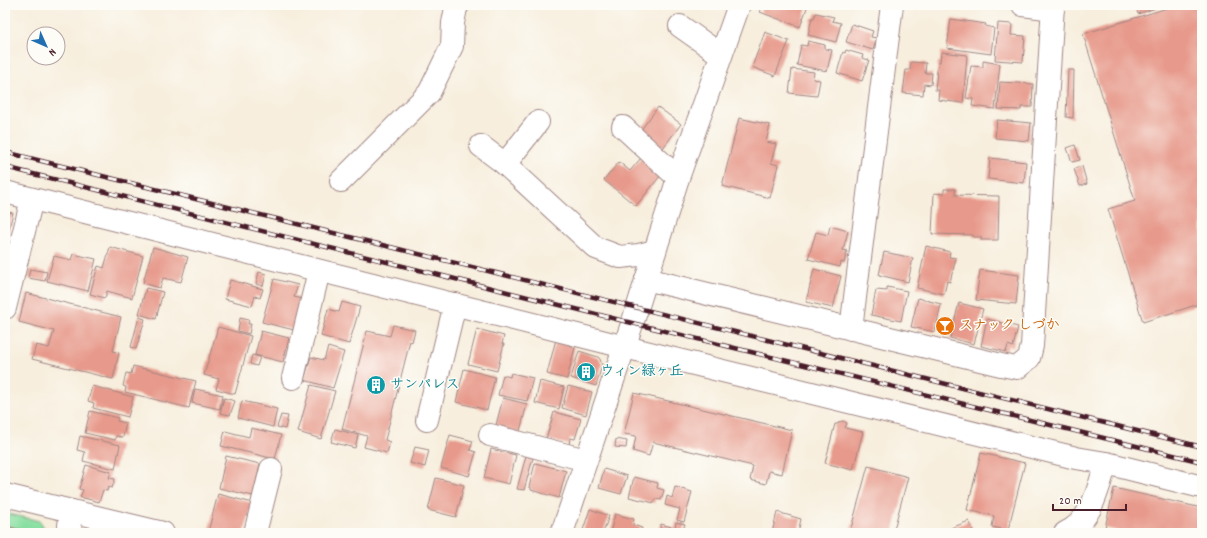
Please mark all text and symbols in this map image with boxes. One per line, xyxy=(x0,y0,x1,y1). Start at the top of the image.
north arrow xyxy=(26,26,66,66)
text: N xyxy=(44,44,59,60)
bar icon: スナック しづか xyxy=(934,315,956,337)
place label: スナック しづか xyxy=(959,316,1060,336)
building icon: ウィン緑ヶ丘 xyxy=(575,361,597,383)
place label: ウィン緑ヶ丘 xyxy=(600,362,683,382)
building icon: サンパレス xyxy=(365,374,387,396)
place label: サンパレス xyxy=(390,375,459,395)
scale bar xyxy=(1053,486,1126,512)
text: 20 m xyxy=(1059,493,1082,510)

